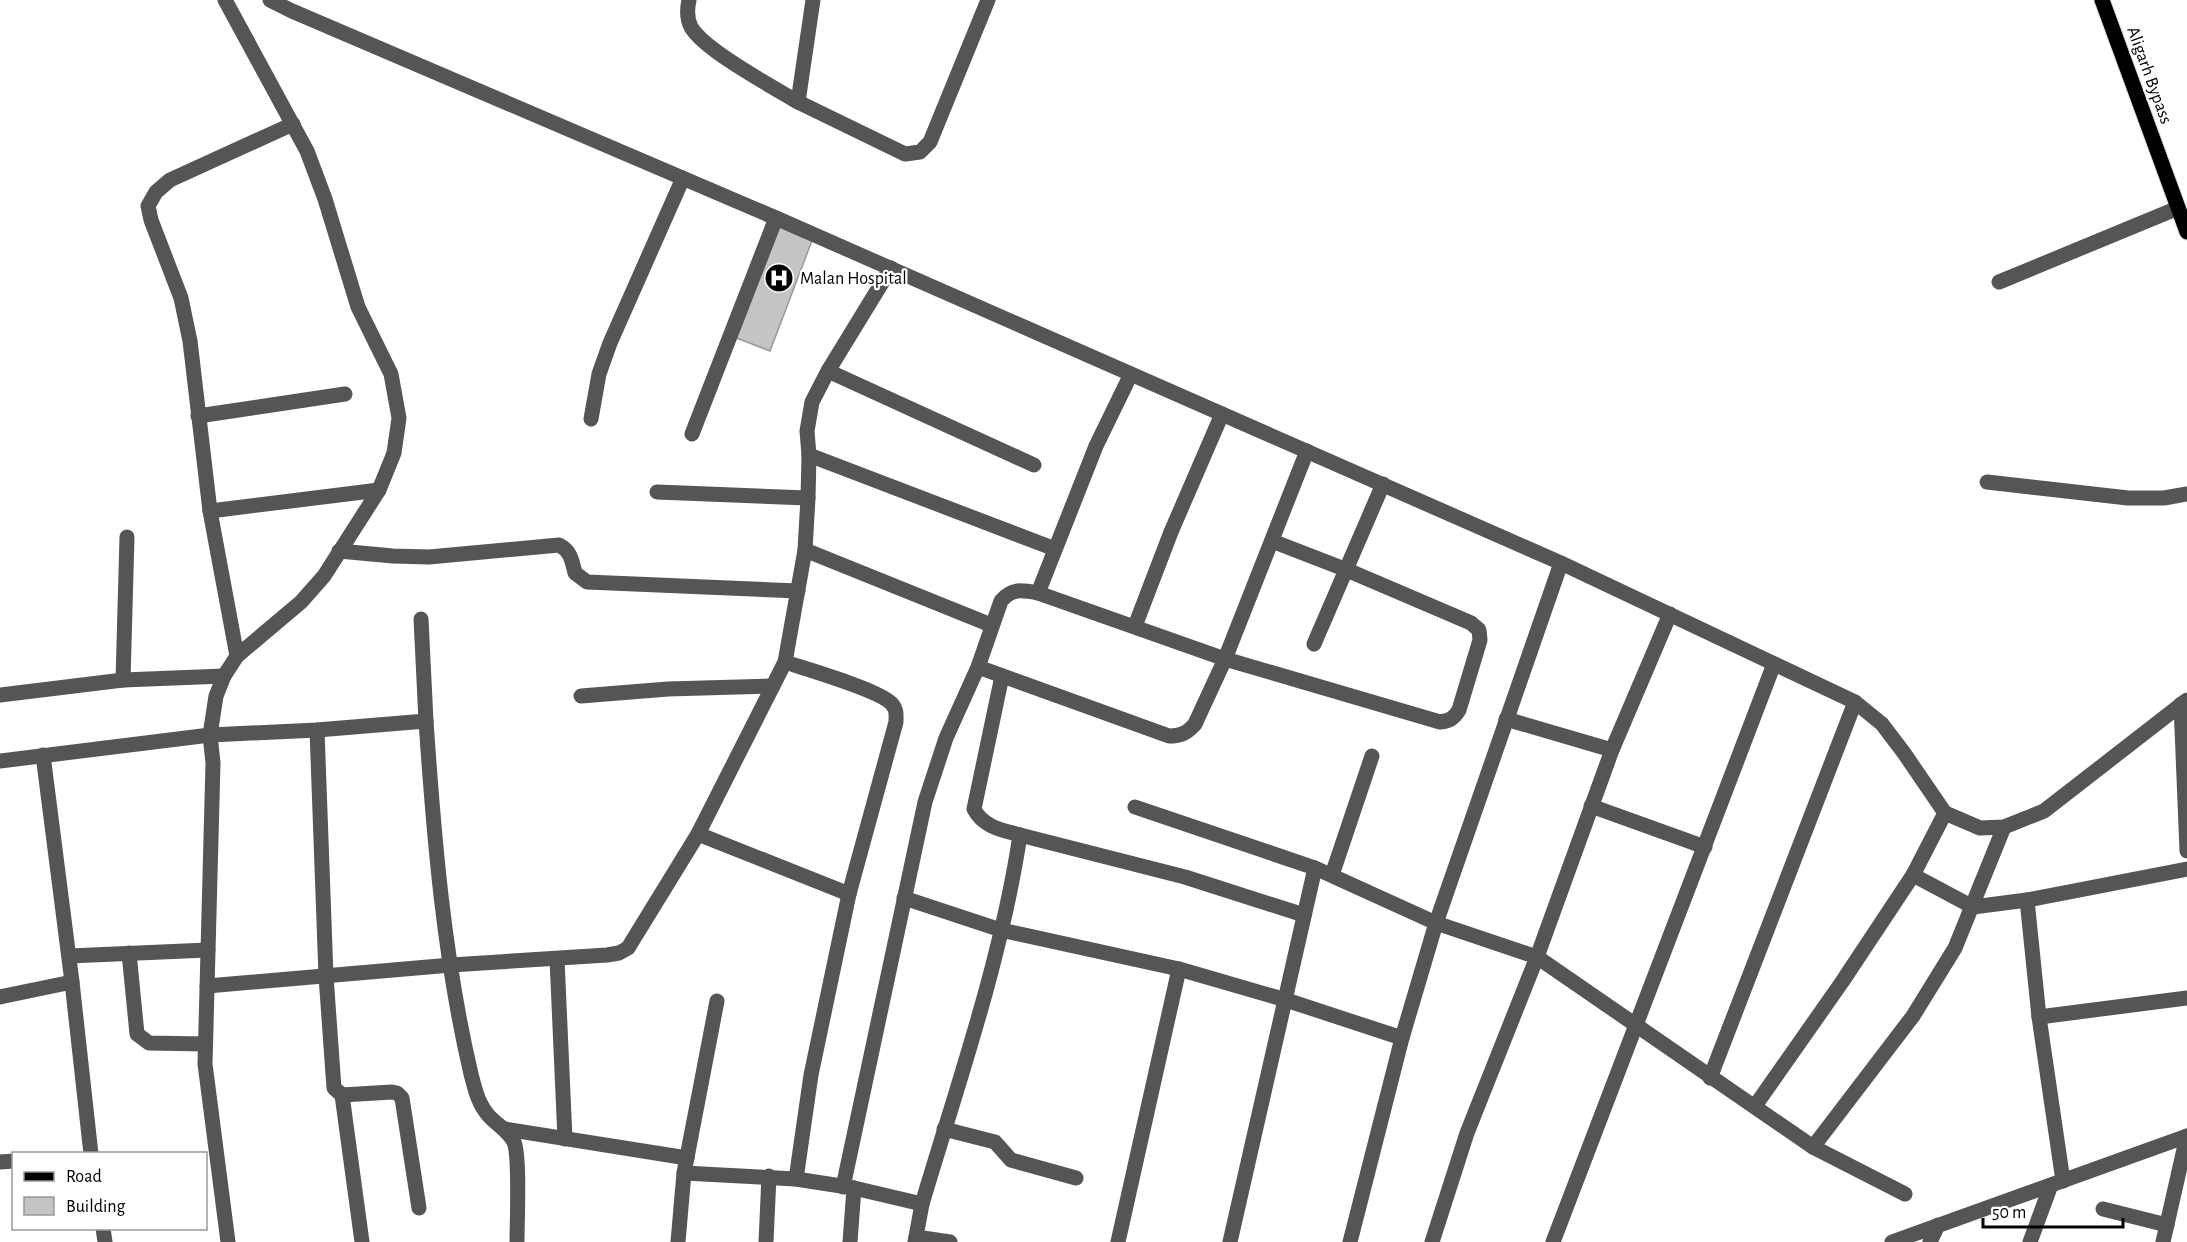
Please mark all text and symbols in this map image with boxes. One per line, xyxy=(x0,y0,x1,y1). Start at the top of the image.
street label: Aligarh Bypass xyxy=(2123,24,2175,126)
hospital icon: Malan Hospital xyxy=(763,262,795,294)
place label: Malan Hospital xyxy=(800,270,907,288)
legend xyxy=(12,1152,207,1230)
text: Road xyxy=(66,1168,102,1186)
scale bar xyxy=(1983,1191,2122,1229)
text: Building xyxy=(66,1198,126,1216)
text: 50 m xyxy=(1992,1204,2026,1222)

